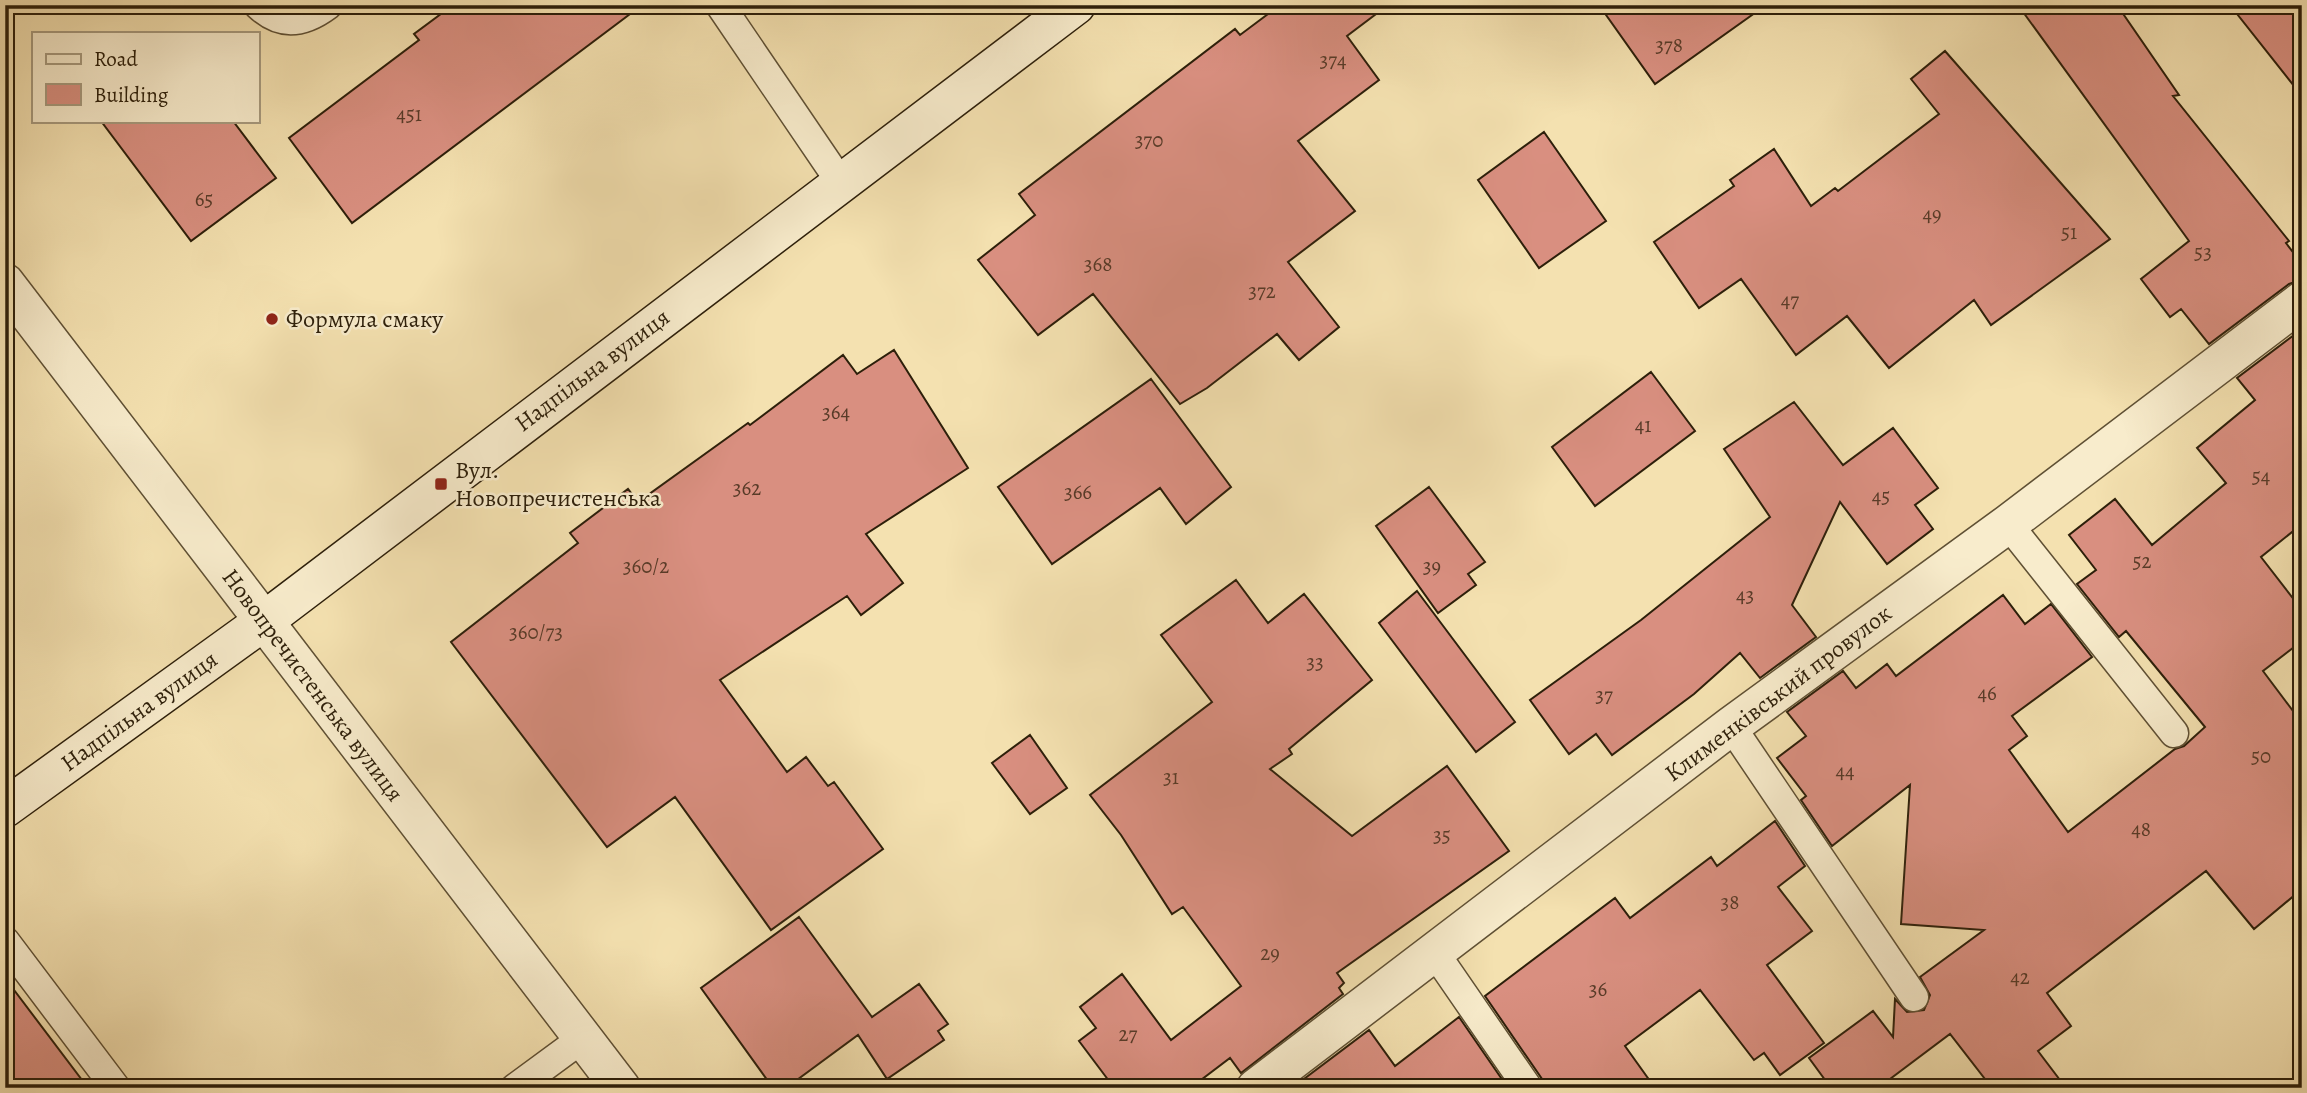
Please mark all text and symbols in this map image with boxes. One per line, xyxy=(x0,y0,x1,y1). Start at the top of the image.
house number: 378 xyxy=(1655,31,1683,59)
legend xyxy=(32,32,259,122)
text: Road xyxy=(94,45,138,73)
house number: 374 xyxy=(1319,46,1347,74)
text: Building xyxy=(94,81,169,109)
house number: 451 xyxy=(396,100,422,128)
house number: 370 xyxy=(1135,126,1163,154)
house number: 65 xyxy=(195,185,213,213)
house number: 49 xyxy=(1922,200,1942,228)
house number: 51 xyxy=(2061,218,2077,246)
house number: 53 xyxy=(2194,238,2212,266)
house number: 368 xyxy=(1084,250,1112,278)
house number: 372 xyxy=(1248,277,1276,305)
house number: 47 xyxy=(1781,286,1799,314)
street label: Надпільна вулиця xyxy=(508,301,676,439)
place label: Формула смаку xyxy=(286,303,443,335)
marker: Формула смаку xyxy=(264,311,280,327)
house number: 364 xyxy=(822,398,850,426)
house number: 41 xyxy=(1635,411,1651,439)
place label: Вул. Новопречистенська xyxy=(455,454,661,514)
house number: 54 xyxy=(2252,462,2270,490)
house number: 362 xyxy=(733,474,761,502)
marker: Вул. Новопречистенська xyxy=(433,476,449,492)
house number: 366 xyxy=(1064,478,1092,506)
house number: 45 xyxy=(1872,482,1890,510)
house number: 52 xyxy=(2132,547,2152,575)
house number: 360/2 xyxy=(623,552,669,580)
house number: 39 xyxy=(1423,552,1441,580)
street label: Новопречистенська вулиця xyxy=(215,562,411,808)
house number: 43 xyxy=(1736,581,1754,609)
street label: Клименківський провулок xyxy=(1658,597,1898,789)
house number: 360/73 xyxy=(509,618,563,646)
street label: Надпільна вулиця xyxy=(54,643,224,779)
house number: 33 xyxy=(1306,648,1324,676)
house number: 46 xyxy=(1977,679,1997,707)
house number: 37 xyxy=(1595,681,1613,709)
house number: 50 xyxy=(2251,742,2271,770)
house number: 44 xyxy=(1835,757,1855,785)
house number: 31 xyxy=(1163,763,1179,791)
house number: 48 xyxy=(2131,815,2151,843)
house number: 35 xyxy=(1433,821,1451,849)
house number: 38 xyxy=(1721,888,1739,916)
house number: 29 xyxy=(1260,939,1280,967)
house number: 42 xyxy=(2010,963,2030,991)
house number: 36 xyxy=(1589,975,1608,1003)
house number: 27 xyxy=(1119,1020,1138,1048)

